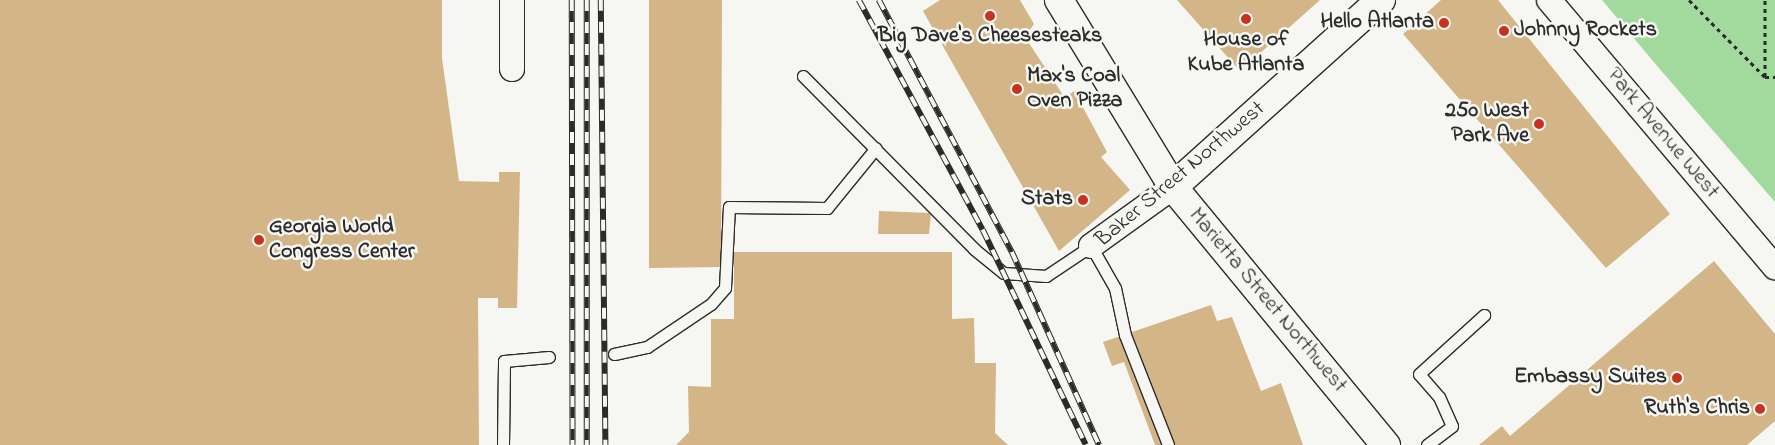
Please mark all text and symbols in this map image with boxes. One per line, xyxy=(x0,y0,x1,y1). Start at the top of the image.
marker: Big Dave's Cheesesteaks xyxy=(984,10,996,22)
place label: Hello Atlanta xyxy=(1320,10,1434,36)
marker: House of Kube Atlanta xyxy=(1240,13,1252,25)
marker: Hello Atlanta xyxy=(1438,17,1450,29)
place label: Johnny Rockets xyxy=(1514,18,1657,44)
place label: Big Dave's Cheesesteaks xyxy=(878,24,1102,50)
marker: Johnny Rockets xyxy=(1498,25,1510,37)
place label: House of Kube Atlanta xyxy=(1188,27,1304,78)
place label: Max's Coal Oven Pizza xyxy=(1027,63,1123,114)
street label: Park Avenue West xyxy=(1600,63,1724,205)
marker: Max's Coal Oven Pizza xyxy=(1011,83,1023,95)
street label: Baker Street Northwest xyxy=(1091,96,1271,254)
place label: 250 West Park Ave xyxy=(1445,98,1529,150)
marker: 250 West Park Ave xyxy=(1533,118,1545,130)
place label: Stats xyxy=(1021,187,1073,213)
marker: Stats xyxy=(1077,194,1089,206)
street label: Marietta Street Northwest xyxy=(1182,203,1352,399)
place label: Georgia World Congress Center xyxy=(269,214,415,266)
marker: Georgia World Congress Center xyxy=(253,234,265,246)
place label: Embassy Suites xyxy=(1514,365,1667,391)
marker: Embassy Suites xyxy=(1671,372,1683,384)
place label: Ruth's Chris xyxy=(1644,396,1750,422)
marker: Ruth's Chris xyxy=(1754,403,1766,415)

